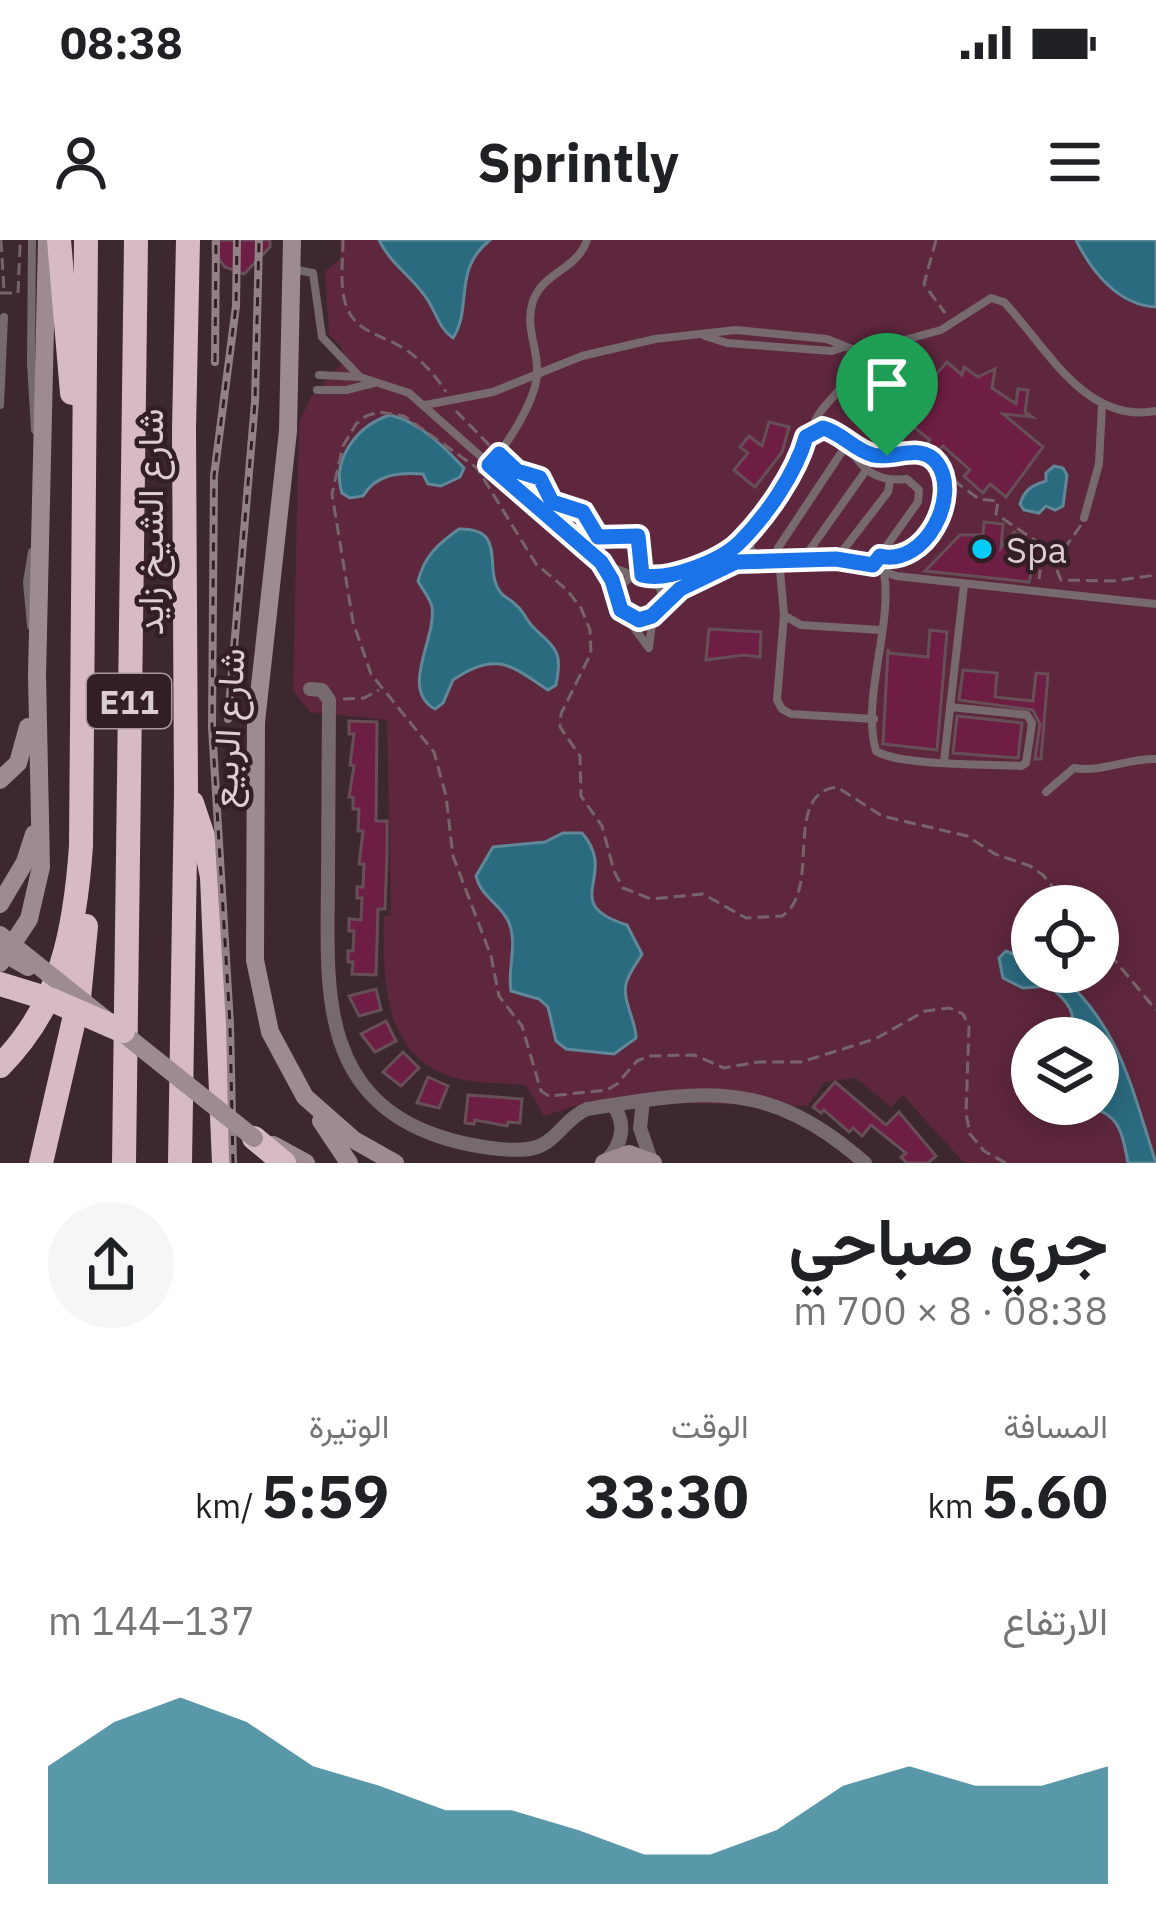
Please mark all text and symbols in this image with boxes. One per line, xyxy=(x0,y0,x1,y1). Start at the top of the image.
text: 08:38 xyxy=(60,13,183,71)
text: Sprintly xyxy=(477,127,679,197)
icon: person xyxy=(48,129,114,195)
icon: menu xyxy=(1042,129,1108,195)
pin xyxy=(836,333,938,456)
icon: arrive xyxy=(854,351,920,417)
street label: شارع الشيخ زايد xyxy=(126,409,176,635)
place label: Spa xyxy=(1006,526,1067,573)
marker: Spa xyxy=(969,536,995,562)
street label: شارع الربيع xyxy=(199,647,258,809)
road number: E11 xyxy=(87,674,171,728)
map controls xyxy=(1011,885,1119,1125)
button: locate xyxy=(1011,885,1119,993)
button: layers xyxy=(1011,1017,1119,1125)
text: جري صباحي xyxy=(788,1197,1108,1283)
button: share xyxy=(48,1202,174,1328)
text: 08:38 · 8 × 700 m xyxy=(793,1285,1108,1336)
text: الوتيرة xyxy=(309,1404,389,1447)
text: الوقت xyxy=(671,1404,749,1447)
text: المسافة xyxy=(1003,1404,1108,1447)
text: 5:59 xyxy=(262,1456,389,1535)
text: 33:30 xyxy=(585,1456,749,1535)
text: 5.60 xyxy=(981,1456,1108,1535)
text: /km xyxy=(195,1484,262,1527)
text: km xyxy=(927,1484,981,1527)
text: 137–144 m xyxy=(48,1595,255,1646)
text: الارتفاع xyxy=(1002,1595,1108,1646)

